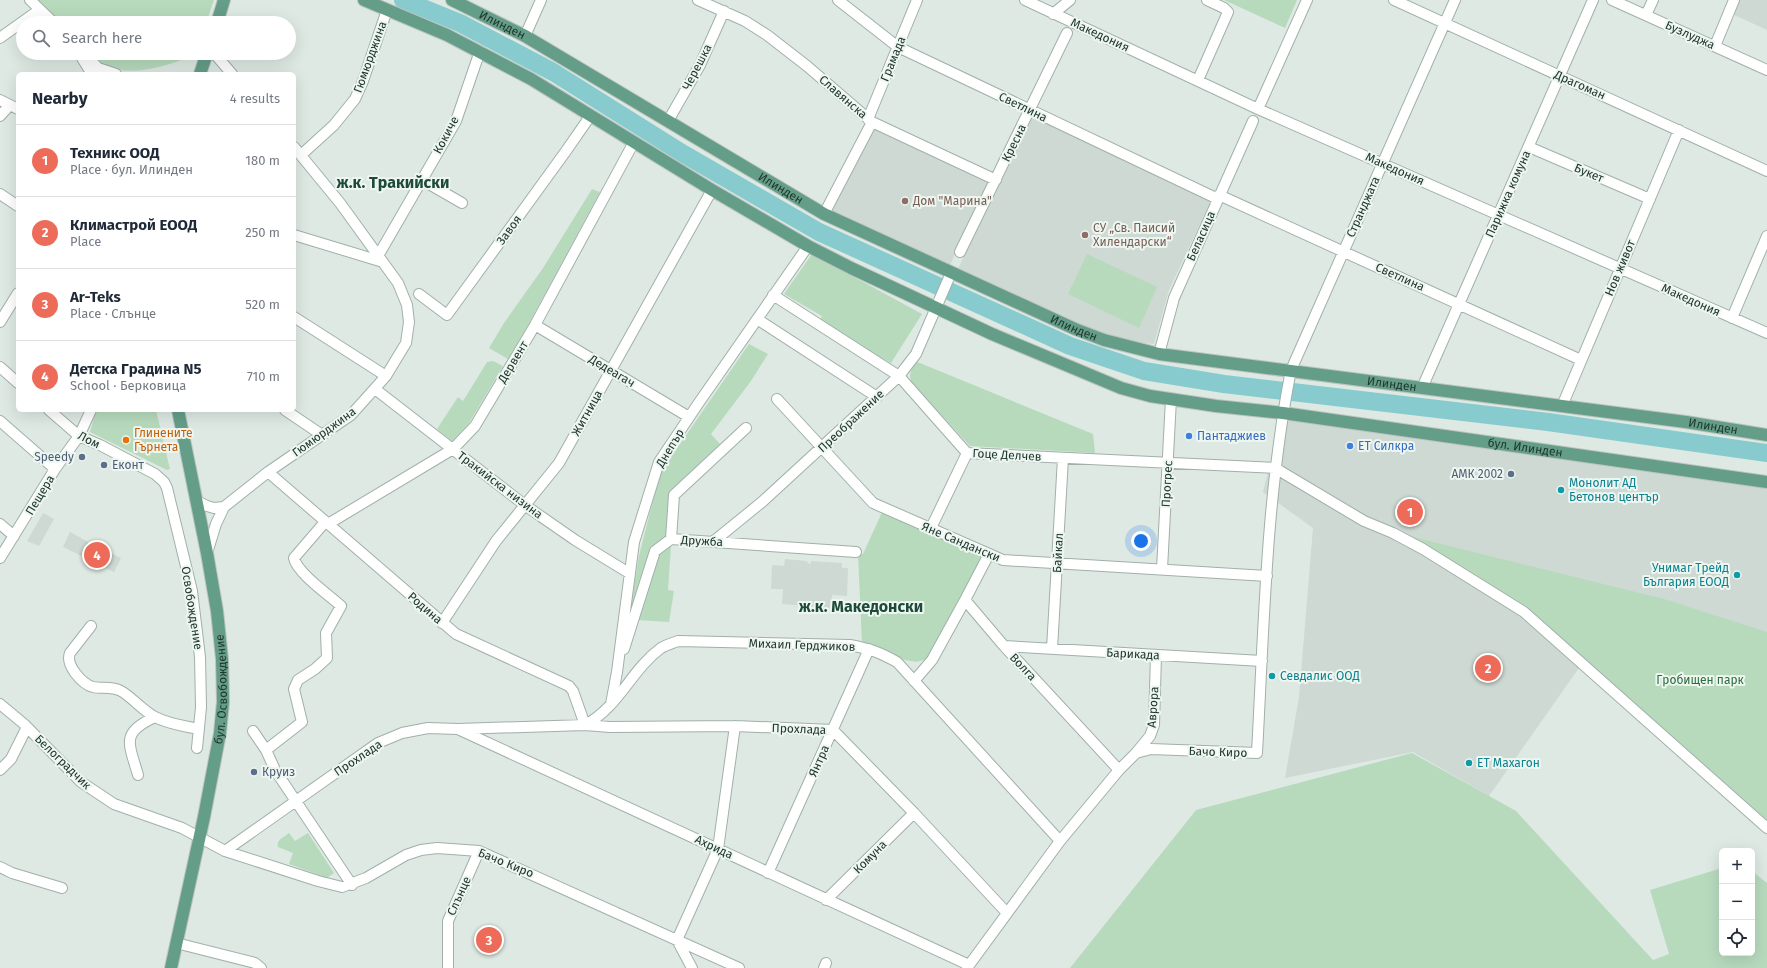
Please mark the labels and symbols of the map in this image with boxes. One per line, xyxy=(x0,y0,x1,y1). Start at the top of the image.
street label: Илинден xyxy=(477,7,528,42)
street label: Македония xyxy=(1068,15,1132,55)
street label: Бузлуджа xyxy=(1663,18,1717,52)
street label: Гюмюрджина xyxy=(351,19,389,95)
street label: Грамада xyxy=(878,34,908,84)
street label: Черешка xyxy=(679,42,715,92)
street label: Драгоман xyxy=(1551,67,1608,102)
street label: Славянска xyxy=(816,72,870,122)
street label: Светлина xyxy=(997,89,1049,125)
street label: Кокиче xyxy=(430,114,462,156)
street label: Кресна xyxy=(999,122,1029,164)
street label: Парижка комуна xyxy=(1482,148,1534,240)
street label: Македония xyxy=(1363,150,1427,188)
street label: Букет xyxy=(1572,161,1606,186)
street label: Илинден xyxy=(756,169,806,207)
district label: ж.к. Тракийски xyxy=(337,173,450,192)
street label: Странджата xyxy=(1343,174,1383,240)
place label: Дом "Марина" xyxy=(912,194,992,208)
marker: Дом "Марина" xyxy=(900,196,910,206)
street label: Беласица xyxy=(1184,209,1218,263)
street label: Завоя xyxy=(494,213,524,247)
place label: СУ „Св. Паисий Хилендарски“ xyxy=(1093,221,1175,249)
marker: СУ „Св. Паисий Хилендарски“ xyxy=(1080,230,1090,240)
street label: Нов живот xyxy=(1602,237,1638,298)
street label: Светлина xyxy=(1373,260,1427,294)
street label: Македония xyxy=(1659,281,1723,319)
street label: Илинден xyxy=(1048,312,1099,344)
street label: Дервент xyxy=(494,338,531,387)
street label: Дедеагач xyxy=(586,351,638,390)
street label: Илинден xyxy=(1366,374,1417,394)
street label: Преображение xyxy=(815,387,887,455)
street label: Житница xyxy=(569,388,605,438)
street label: Гюмюрджина xyxy=(289,404,359,460)
street label: Илинден xyxy=(1687,415,1739,437)
place label: Глинените Гърнета xyxy=(134,426,193,454)
street label: Днепър xyxy=(653,426,687,471)
street label: Лом xyxy=(76,429,102,451)
place label: Пантаджиев xyxy=(1197,429,1266,443)
marker: Пантаджиев xyxy=(1184,431,1194,441)
marker: Глинените Гърнета xyxy=(121,435,131,445)
street label: бул. Илинден xyxy=(1487,435,1564,460)
place label: ЕТ Силкра xyxy=(1358,439,1414,453)
marker: ЕТ Силкра xyxy=(1345,441,1355,451)
street label: Гоце Делчев xyxy=(972,446,1042,464)
street label: Тракийска низина xyxy=(455,448,545,522)
place label: Speedy xyxy=(34,450,74,464)
marker: Speedy xyxy=(77,452,87,462)
place label: Еконт xyxy=(112,458,145,472)
marker: Еконт xyxy=(99,460,109,470)
street label: Прогрес xyxy=(1159,460,1175,508)
place label: АМК 2002 xyxy=(1451,467,1503,481)
marker: АМК 2002 xyxy=(1506,469,1516,479)
street label: Пещера xyxy=(23,472,57,518)
place label: Монолит АД Бетонов център xyxy=(1569,476,1659,504)
marker: Монолит АД Бетонов център xyxy=(1556,485,1566,495)
pin: 1 xyxy=(1397,497,1423,527)
street label: Яне Сандански xyxy=(920,519,1002,565)
your location xyxy=(1131,531,1151,551)
street label: Дружба xyxy=(680,533,723,549)
street label: Байкал xyxy=(1050,533,1066,573)
pin: 4 xyxy=(84,540,110,570)
place label: Унимаг Трейд България ЕООД xyxy=(1643,561,1729,589)
street label: Освобождение xyxy=(178,565,206,651)
marker: Унимаг Трейд България ЕООД xyxy=(1732,570,1742,580)
street label: Родина xyxy=(405,589,445,627)
district label: ж.к. Македонски xyxy=(799,597,923,616)
street label: бул. Освобождение xyxy=(211,634,230,745)
street label: Михаил Герджиков xyxy=(748,636,856,654)
street label: Барикада xyxy=(1106,646,1160,662)
street label: Волга xyxy=(1007,650,1039,684)
pin: 2 xyxy=(1475,653,1501,683)
place label: Севдалис ООД xyxy=(1280,669,1360,683)
marker: Севдалис ООД xyxy=(1267,671,1277,681)
park label: Гробищен парк xyxy=(1656,673,1745,687)
street label: Аврора xyxy=(1145,686,1161,728)
street label: Прохлада xyxy=(771,721,827,737)
street label: Белоградчик xyxy=(32,732,95,793)
street label: Прохлада xyxy=(331,737,385,779)
street label: Янтра xyxy=(806,743,832,779)
street label: Бачо Киро xyxy=(1188,744,1248,760)
place label: ЕТ Махагон xyxy=(1477,756,1540,770)
marker: ЕТ Махагон xyxy=(1464,758,1474,768)
place label: Круиз xyxy=(262,765,295,779)
marker: Круиз xyxy=(249,767,259,777)
street label: Ахрида xyxy=(693,832,735,862)
street label: Комуна xyxy=(850,837,890,877)
street label: Бачо Киро xyxy=(476,846,536,880)
street label: Слънце xyxy=(444,874,474,918)
pin: 3 xyxy=(476,925,502,955)

